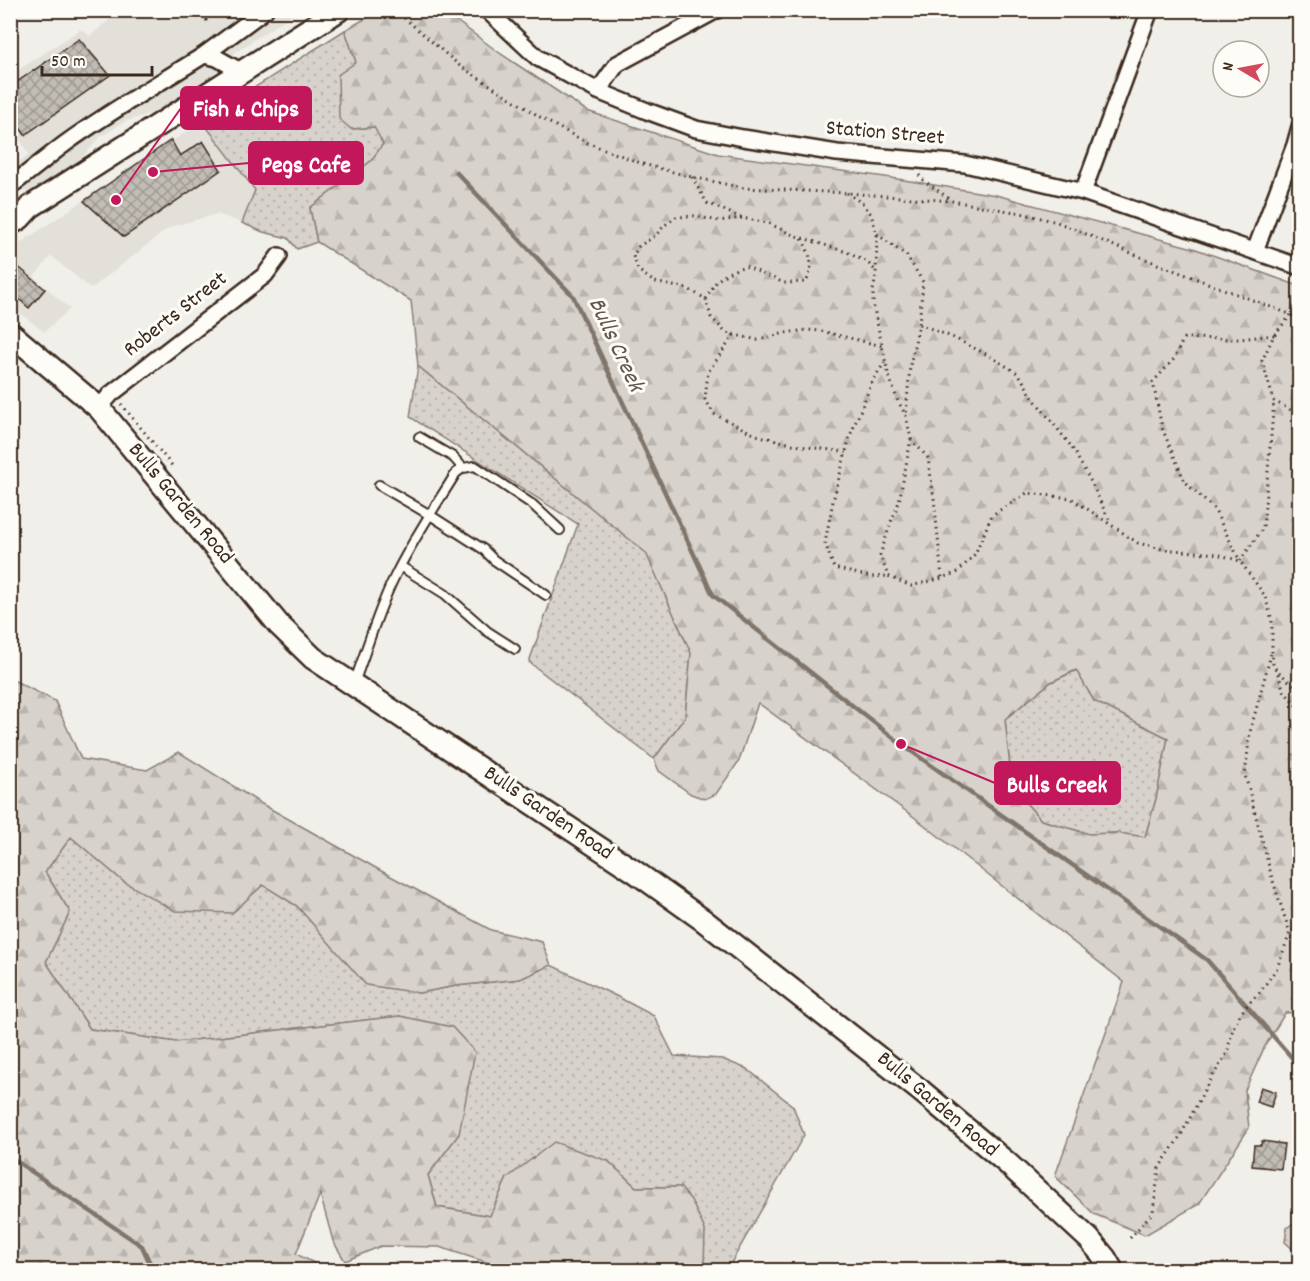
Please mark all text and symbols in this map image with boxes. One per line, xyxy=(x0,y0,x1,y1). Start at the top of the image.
scale bar xyxy=(42,39,152,77)
north arrow xyxy=(1211,39,1271,99)
text: 50 m xyxy=(51,50,86,75)
text: N xyxy=(1217,61,1241,73)
callout: Fish & Chips xyxy=(181,87,311,129)
text: Fish & Chips xyxy=(193,94,299,128)
street label: Station Street xyxy=(825,113,945,155)
callout: Pegs Cafe xyxy=(249,142,363,184)
text: Pegs Cafe xyxy=(261,150,351,184)
street label: Roberts Street xyxy=(118,265,234,365)
water label: Bulls Creek xyxy=(578,292,653,400)
street label: Bulls Garden Road xyxy=(120,436,240,572)
street label: Bulls Garden Road xyxy=(477,759,619,869)
callout: Bulls Creek xyxy=(995,762,1120,804)
text: Bulls Creek xyxy=(1007,770,1107,804)
street label: Bulls Garden Road xyxy=(869,1045,1005,1165)

